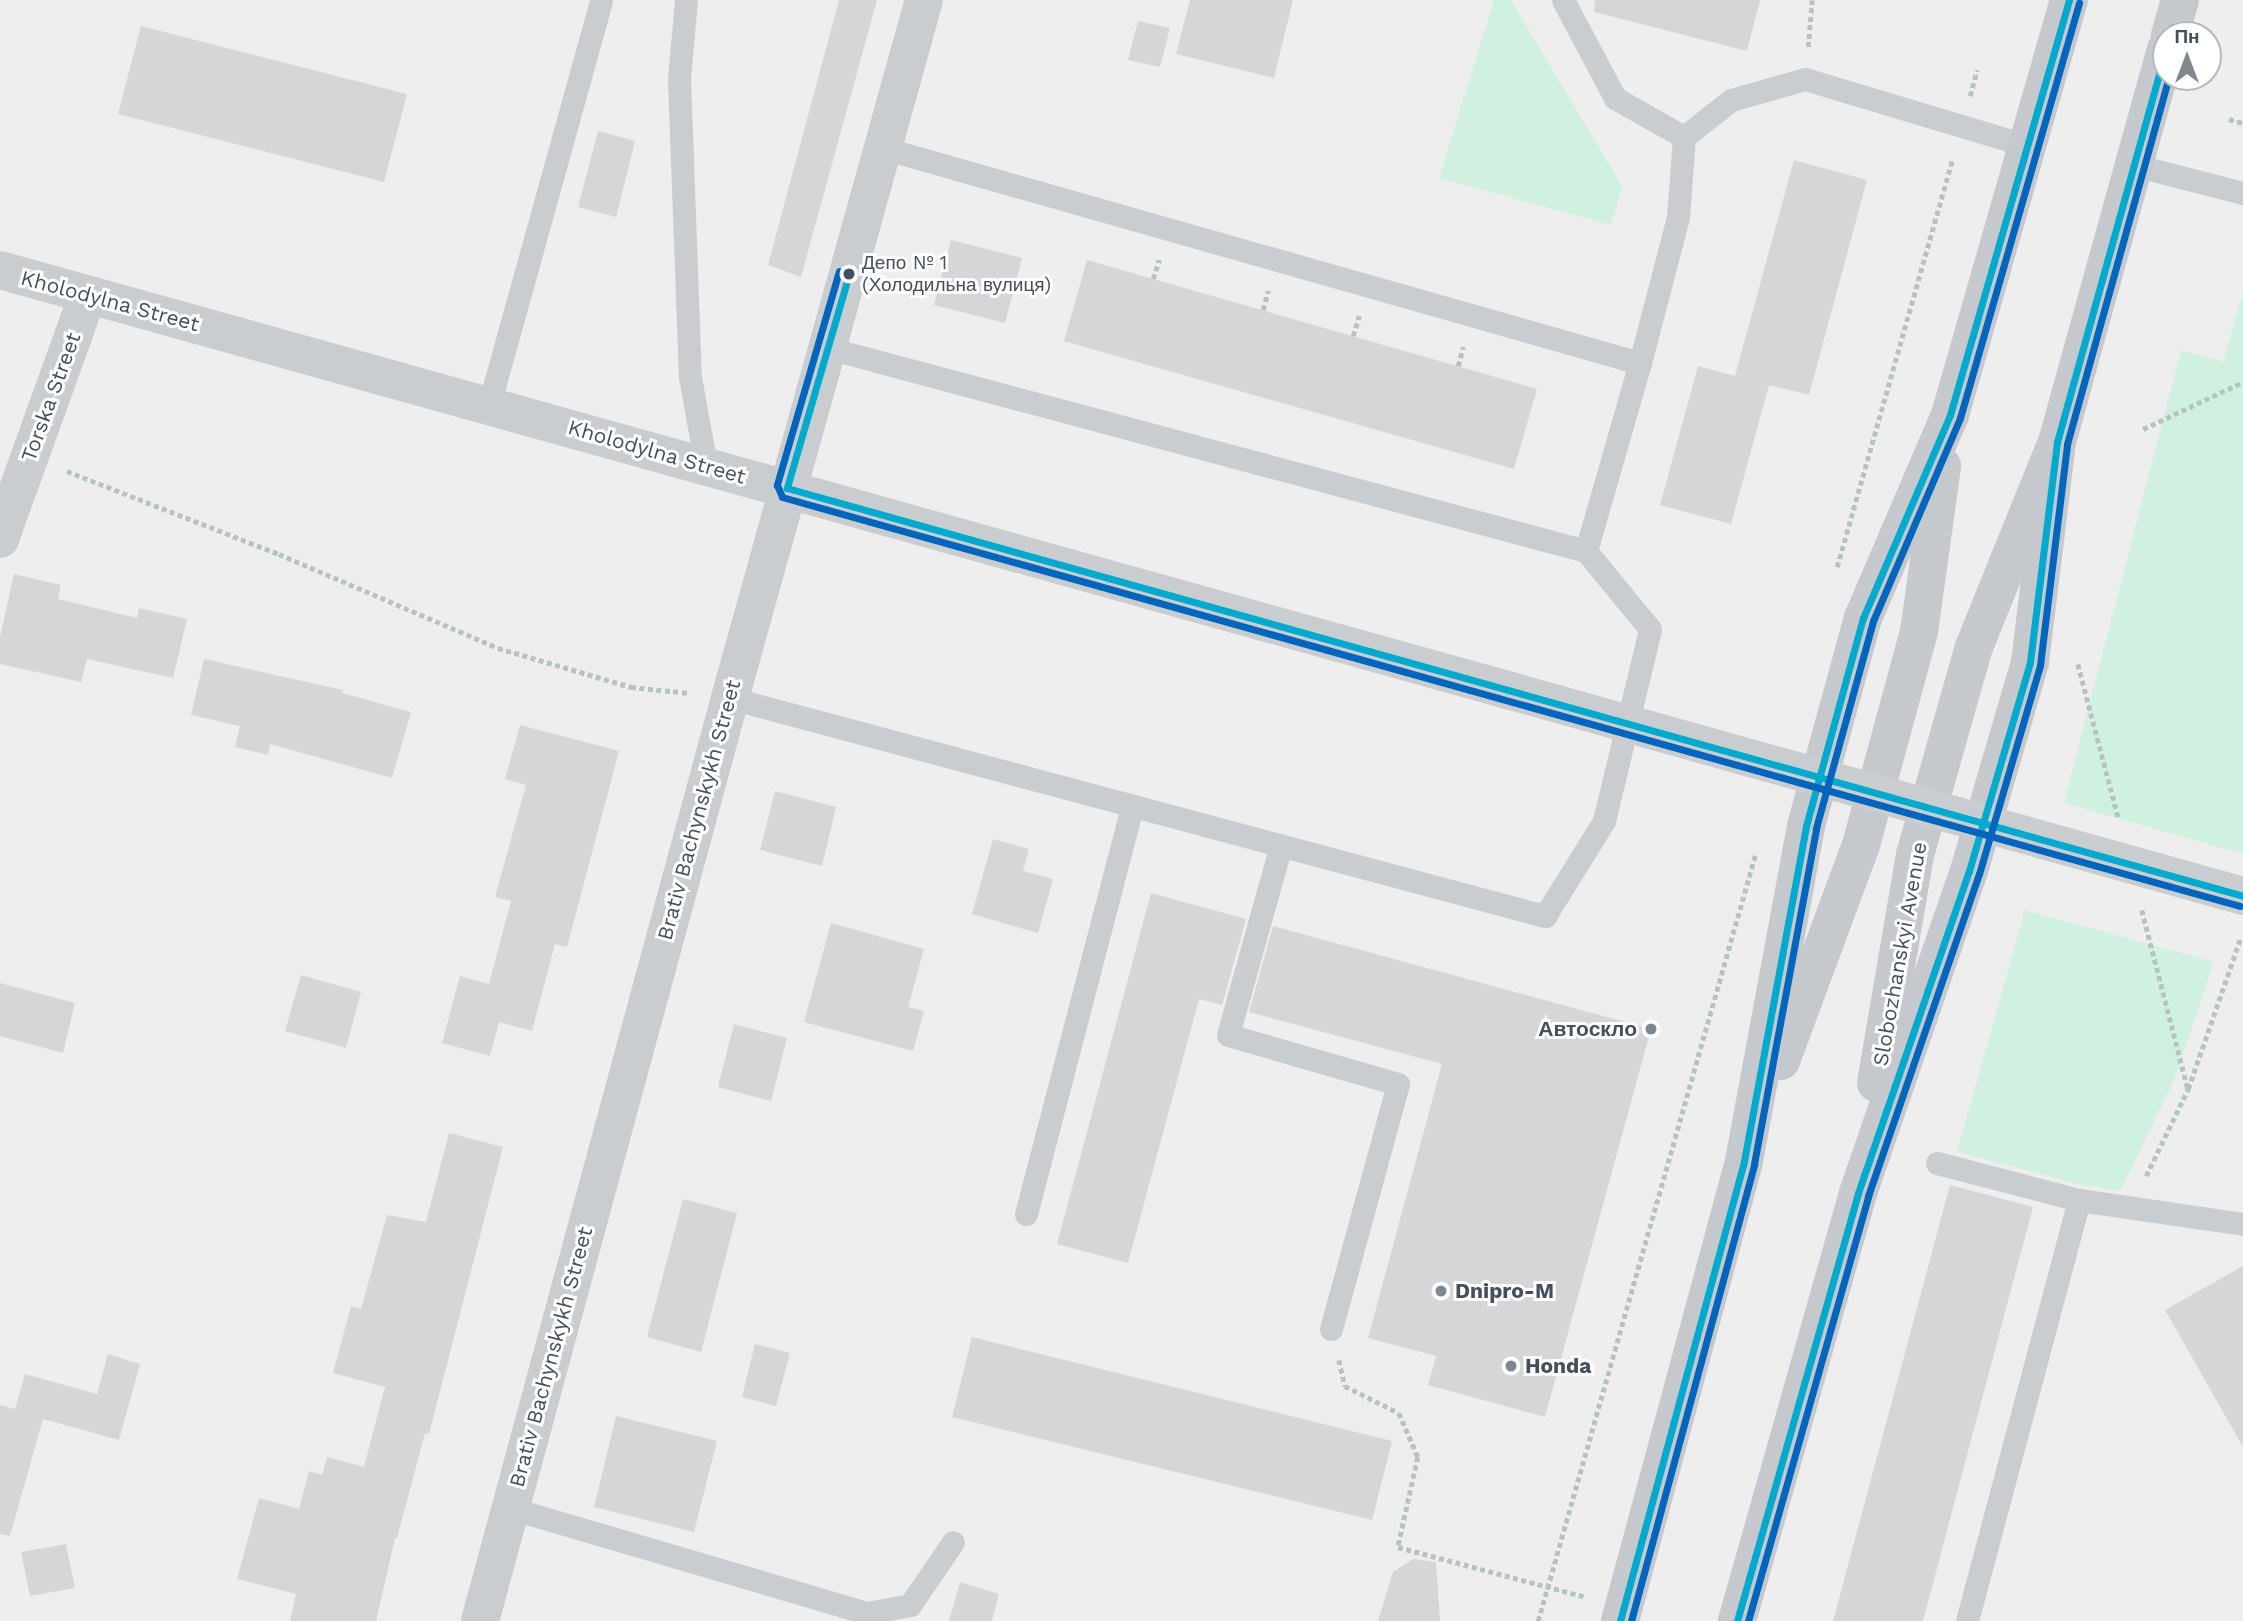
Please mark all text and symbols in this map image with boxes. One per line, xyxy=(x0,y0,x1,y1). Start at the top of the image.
north arrow xyxy=(2152,21,2222,91)
text: Пн xyxy=(2174,25,2200,48)
place label: Депо № 1 (Холодильна вулиця) xyxy=(862,252,1051,296)
street label: Kholodylna Street xyxy=(18,265,202,337)
marker: Депо № 1 (Холодильна вулиця) xyxy=(842,267,856,281)
street label: Torska Street xyxy=(16,329,86,465)
street label: Kholodylna Street xyxy=(565,415,749,489)
street label: Brativ Bachynskykh Street xyxy=(652,677,746,943)
street label: Slobozhanskyi Avenue xyxy=(1868,840,1932,1068)
place label: Автоскло xyxy=(1538,1016,1637,1042)
marker: Автоскло xyxy=(1643,1021,1659,1037)
street label: Brativ Bachynskykh Street xyxy=(504,1224,598,1490)
place label: Dnipro-M xyxy=(1455,1278,1554,1304)
marker: Dnipro-M xyxy=(1433,1283,1449,1299)
place label: Honda xyxy=(1525,1353,1591,1379)
marker: Honda xyxy=(1503,1358,1519,1374)

